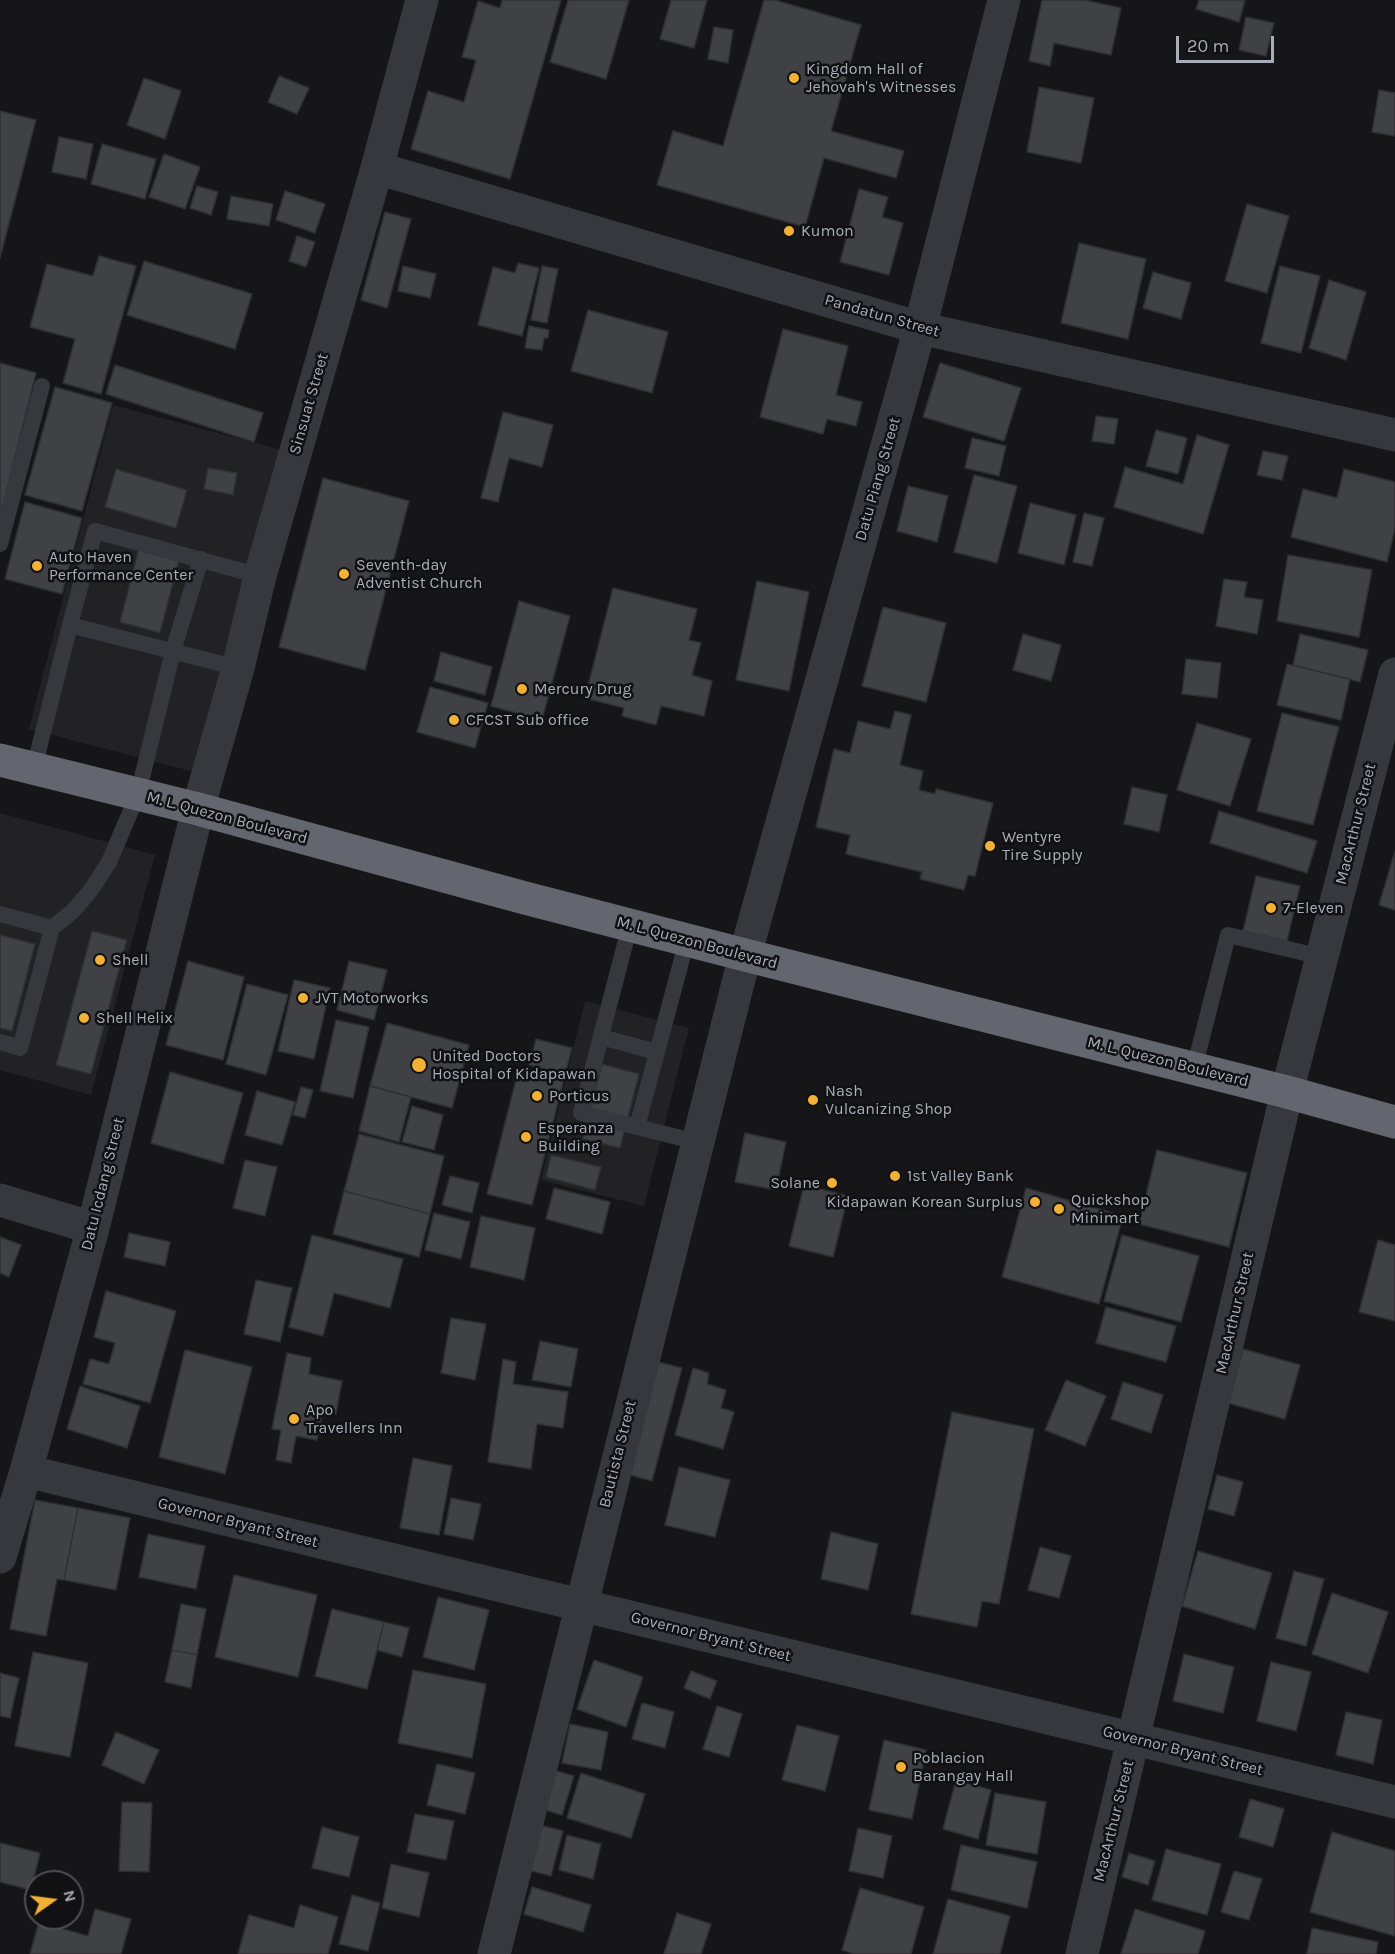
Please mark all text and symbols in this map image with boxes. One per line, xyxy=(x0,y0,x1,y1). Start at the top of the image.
scale bar xyxy=(1179,24,1276,62)
text: 20 m xyxy=(1187,35,1229,57)
place label: Kingdom Hall of Jehovah's Witnesses xyxy=(806,59,956,97)
marker: Kingdom Hall of Jehovah's Witnesses xyxy=(787,71,801,85)
place label: Kumon xyxy=(801,221,854,241)
marker: Kumon xyxy=(782,224,796,238)
street label: Pandatun Street xyxy=(822,290,942,342)
street label: Sinsuat Street xyxy=(285,351,333,457)
street label: Datu Piang Street xyxy=(851,415,905,543)
place label: Auto Haven Performance Center xyxy=(49,547,193,585)
place label: Seventh-day Adventist Church xyxy=(356,555,482,593)
marker: Auto Haven Performance Center xyxy=(30,559,44,573)
marker: Seventh-day Adventist Church xyxy=(337,567,351,581)
place label: Mercury Drug xyxy=(534,679,632,699)
marker: Mercury Drug xyxy=(515,682,529,696)
place label: CFCST Sub office xyxy=(466,710,589,730)
marker: CFCST Sub office xyxy=(447,713,461,727)
street label: MacArthur Street xyxy=(1332,761,1380,887)
street label: M. L. Quezon Boulevard xyxy=(145,787,309,849)
place label: Wentyre Tire Supply xyxy=(1002,827,1083,865)
marker: Wentyre Tire Supply xyxy=(983,839,997,853)
place label: 7-Eleven xyxy=(1283,898,1344,918)
marker: 7-Eleven xyxy=(1264,901,1278,915)
street label: M. L. Quezon Boulevard xyxy=(615,912,779,974)
place label: Shell xyxy=(112,950,149,970)
marker: Shell xyxy=(93,953,107,967)
place label: JVT Motorworks xyxy=(315,988,429,1008)
marker: JVT Motorworks xyxy=(296,991,310,1005)
place label: Shell Helix xyxy=(96,1008,173,1028)
marker: Shell Helix xyxy=(77,1011,91,1025)
street label: M. L. Quezon Boulevard xyxy=(1085,1033,1251,1091)
place label: United Doctors Hospital of Kidapawan xyxy=(432,1046,596,1084)
marker: United Doctors Hospital of Kidapawan xyxy=(410,1056,428,1074)
place label: Nash Vulcanizing Shop xyxy=(825,1081,952,1119)
place label: Porticus xyxy=(549,1086,610,1106)
marker: Porticus xyxy=(530,1089,544,1103)
marker: Nash Vulcanizing Shop xyxy=(806,1093,820,1107)
street label: Datu Icdang Street xyxy=(77,1116,129,1252)
place label: Esperanza Building xyxy=(538,1118,614,1156)
marker: Esperanza Building xyxy=(519,1130,533,1144)
place label: 1st Valley Bank xyxy=(907,1166,1014,1186)
marker: 1st Valley Bank xyxy=(888,1169,902,1183)
place label: Solane xyxy=(770,1173,820,1193)
marker: Solane xyxy=(825,1176,839,1190)
place label: Quickshop Minimart xyxy=(1071,1190,1149,1228)
place label: Kidapawan Korean Surplus xyxy=(826,1192,1023,1212)
marker: Kidapawan Korean Surplus xyxy=(1028,1195,1042,1209)
marker: Quickshop Minimart xyxy=(1052,1202,1066,1216)
street label: MacArthur Street xyxy=(1212,1250,1258,1376)
street label: Bautista Street xyxy=(595,1398,641,1510)
place label: Apo Travellers Inn xyxy=(306,1400,403,1438)
marker: Apo Travellers Inn xyxy=(287,1412,301,1426)
street label: Governor Bryant Street xyxy=(156,1494,320,1552)
street label: Governor Bryant Street xyxy=(629,1608,793,1666)
street label: Governor Bryant Street xyxy=(1101,1722,1265,1780)
place label: Poblacion Barangay Hall xyxy=(913,1748,1014,1786)
street label: MacArthur Street xyxy=(1090,1758,1138,1884)
marker: Poblacion Barangay Hall xyxy=(894,1760,908,1774)
north arrow xyxy=(24,1870,84,1930)
text: N xyxy=(59,1888,81,1904)

